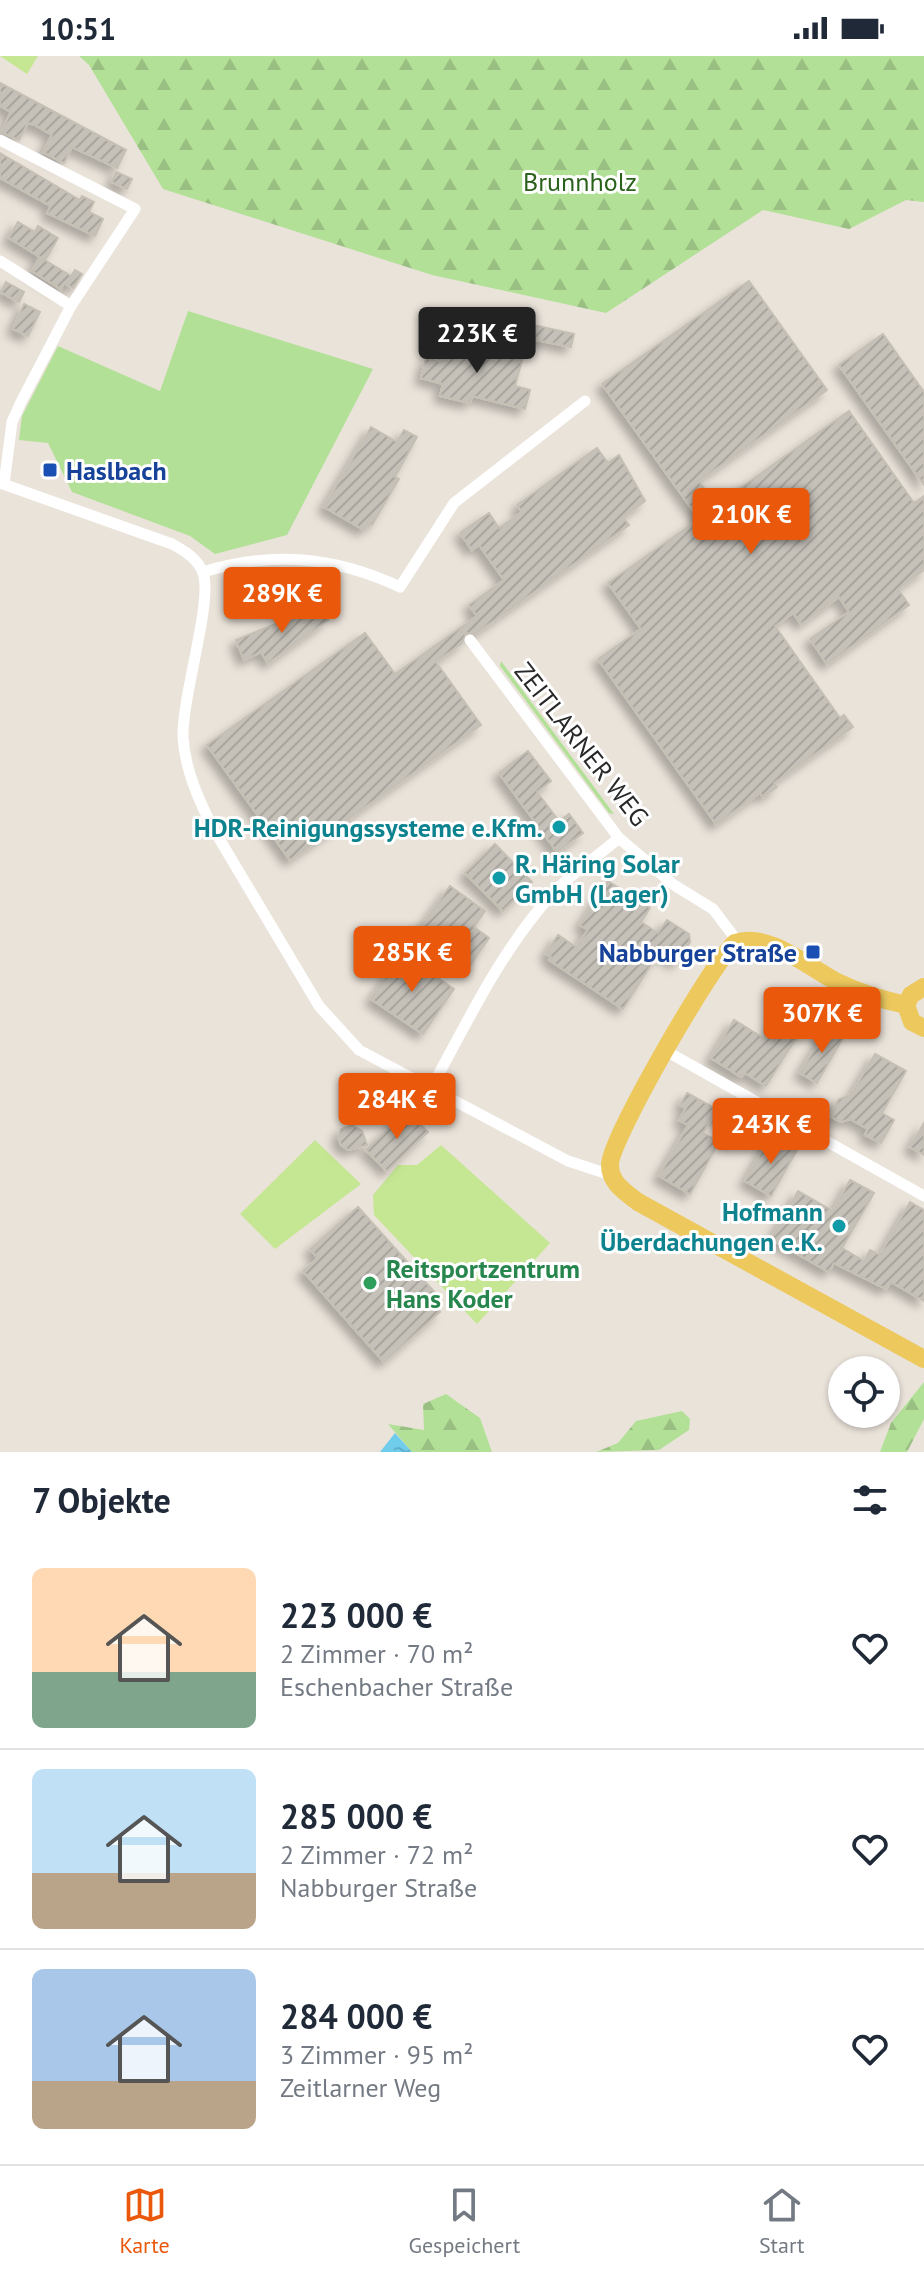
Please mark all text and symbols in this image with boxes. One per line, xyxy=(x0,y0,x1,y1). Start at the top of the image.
text: 10:51 xyxy=(40,9,116,48)
park label: Brunnholz xyxy=(523,165,637,198)
pin: 223K € xyxy=(412,307,542,375)
text: 223K € xyxy=(437,316,517,349)
place label: Haslbach xyxy=(66,454,167,487)
marker: Haslbach xyxy=(41,461,59,479)
pin: 210K € xyxy=(686,488,816,556)
text: 210K € xyxy=(711,497,791,530)
pin: 289K € xyxy=(217,567,347,635)
text: 289K € xyxy=(242,576,322,609)
street label: ZEITLARNER WEG xyxy=(508,655,656,833)
place label: HDR-Reinigungssysteme e.Kfm. xyxy=(194,811,543,844)
marker: HDR-Reinigungssysteme e.Kfm. xyxy=(550,818,568,836)
place label: R. Häring Solar GmbH (Lager) xyxy=(515,847,681,910)
marker: R. Häring Solar GmbH (Lager) xyxy=(490,869,508,887)
pin: 285K € xyxy=(347,926,477,994)
text: 285K € xyxy=(372,935,452,968)
place label: Nabburger Straße xyxy=(599,936,797,969)
marker: Nabburger Straße xyxy=(804,943,822,961)
pin: 307K € xyxy=(757,987,887,1055)
text: 307K € xyxy=(782,996,862,1029)
pin: 284K € xyxy=(332,1073,462,1141)
text: 284K € xyxy=(357,1082,437,1115)
pin: 243K € xyxy=(706,1098,836,1166)
text: 243K € xyxy=(731,1107,811,1140)
place label: Hofmann Überdachungen e.K. xyxy=(600,1195,823,1258)
marker: Hofmann Überdachungen e.K. xyxy=(830,1217,848,1235)
place label: Reitsportzentrum Hans Koder xyxy=(386,1252,580,1315)
marker: Reitsportzentrum Hans Koder xyxy=(361,1274,379,1292)
map controls xyxy=(828,1356,900,1428)
button: locate xyxy=(828,1356,900,1428)
text: 7 Objekte xyxy=(32,1478,171,1522)
icon: filters xyxy=(848,1478,892,1522)
text: 223 000 € xyxy=(280,1593,432,1637)
icon: home xyxy=(96,1600,192,1696)
icon: heart xyxy=(848,1626,892,1670)
text: 2 Zimmer · 70 m² xyxy=(280,1637,473,1670)
text: Eschenbacher Straße xyxy=(280,1670,513,1703)
text: 285 000 € xyxy=(280,1794,432,1838)
icon: home xyxy=(96,1801,192,1897)
icon: heart xyxy=(848,1827,892,1871)
text: 2 Zimmer · 72 m² xyxy=(280,1838,473,1871)
text: Nabburger Straße xyxy=(280,1871,477,1904)
text: 284 000 € xyxy=(280,1994,432,2038)
icon: home xyxy=(96,2001,192,2097)
icon: heart xyxy=(848,2027,892,2071)
text: 3 Zimmer · 95 m² xyxy=(280,2038,473,2071)
text: Zeitlarner Weg xyxy=(280,2071,441,2104)
tab: Karte xyxy=(119,2183,170,2259)
tab: Gespeichert xyxy=(408,2183,520,2259)
tab: Start xyxy=(759,2183,805,2259)

